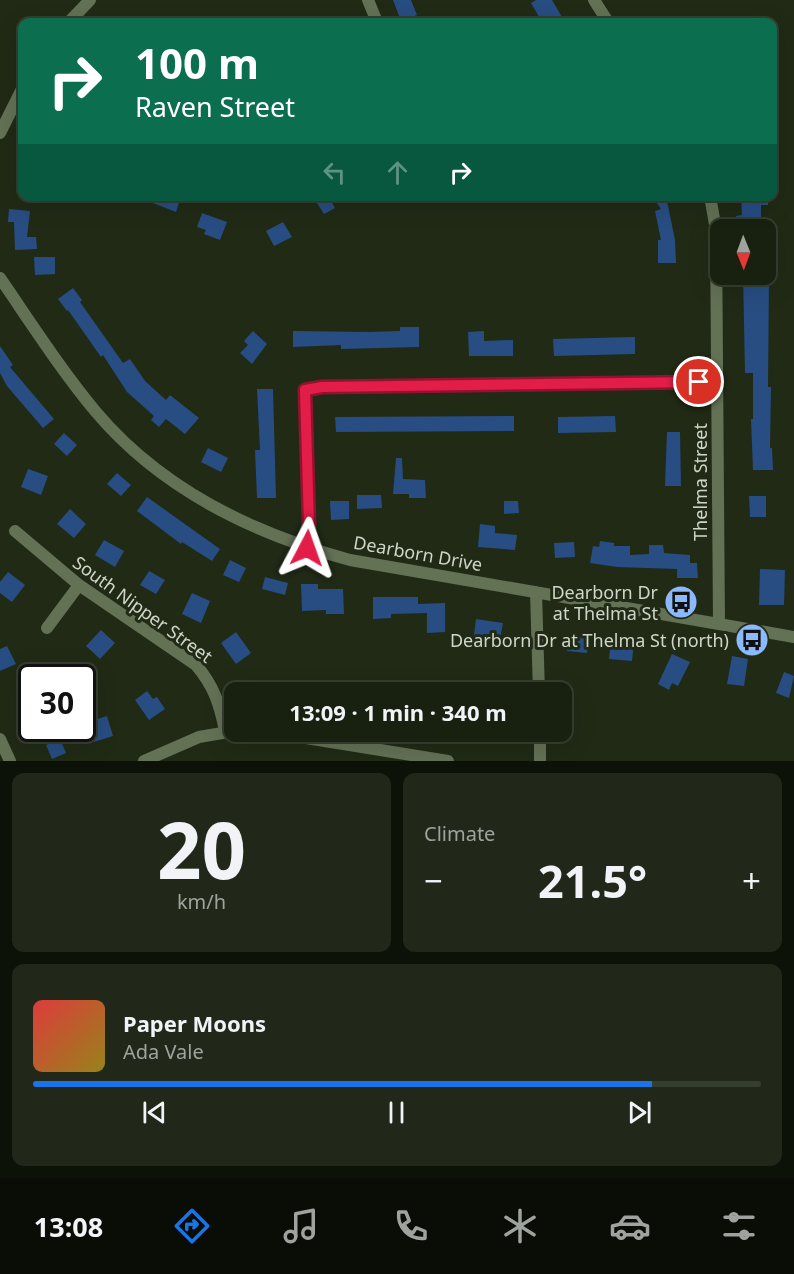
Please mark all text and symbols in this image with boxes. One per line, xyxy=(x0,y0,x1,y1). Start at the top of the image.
text: 100 m xyxy=(135,34,259,91)
icon: right xyxy=(36,42,114,120)
text: Raven Street xyxy=(135,88,295,125)
icon: left xyxy=(318,156,351,189)
icon: ahead xyxy=(381,156,414,189)
icon: right xyxy=(444,156,477,189)
north arrow xyxy=(710,219,776,285)
map controls xyxy=(710,219,776,285)
pin xyxy=(673,356,724,407)
icon: arrive xyxy=(682,365,715,398)
street label: Thelma Street xyxy=(688,423,712,541)
position arrow xyxy=(275,516,339,580)
street label: Dearborn Drive xyxy=(352,530,484,576)
street label: South Nipper Street xyxy=(68,550,218,668)
place label: Dearborn Dr at Thelma St xyxy=(551,580,659,625)
bus stop icon: Dearborn Dr at Thelma St xyxy=(663,584,699,620)
bus stop icon: Dearborn Dr at Thelma St (north) xyxy=(734,622,770,658)
place label: Dearborn Dr at Thelma St (north) xyxy=(450,628,729,652)
speed limit sign: 30 xyxy=(18,664,96,742)
text: 13:09 · 1 min · 340 m xyxy=(289,697,507,727)
text: 20 xyxy=(157,796,246,902)
text: Climate xyxy=(424,820,495,847)
text: 21.5° xyxy=(538,850,647,911)
text: − xyxy=(424,858,443,903)
text: + xyxy=(742,858,761,903)
text: km/h xyxy=(177,888,226,915)
text: Paper Moons xyxy=(123,1008,266,1038)
text: Ada Vale xyxy=(123,1038,204,1065)
icon: previous xyxy=(138,1096,171,1129)
icon: pause xyxy=(380,1096,413,1129)
icon: next xyxy=(623,1096,656,1129)
icon: directions xyxy=(171,1205,213,1247)
icon: music xyxy=(280,1205,322,1247)
icon: phone xyxy=(390,1205,432,1247)
icon: climate xyxy=(499,1205,541,1247)
icon: car xyxy=(609,1205,651,1247)
icon: filters xyxy=(718,1205,760,1247)
text: 13:08 xyxy=(34,1208,103,1245)

